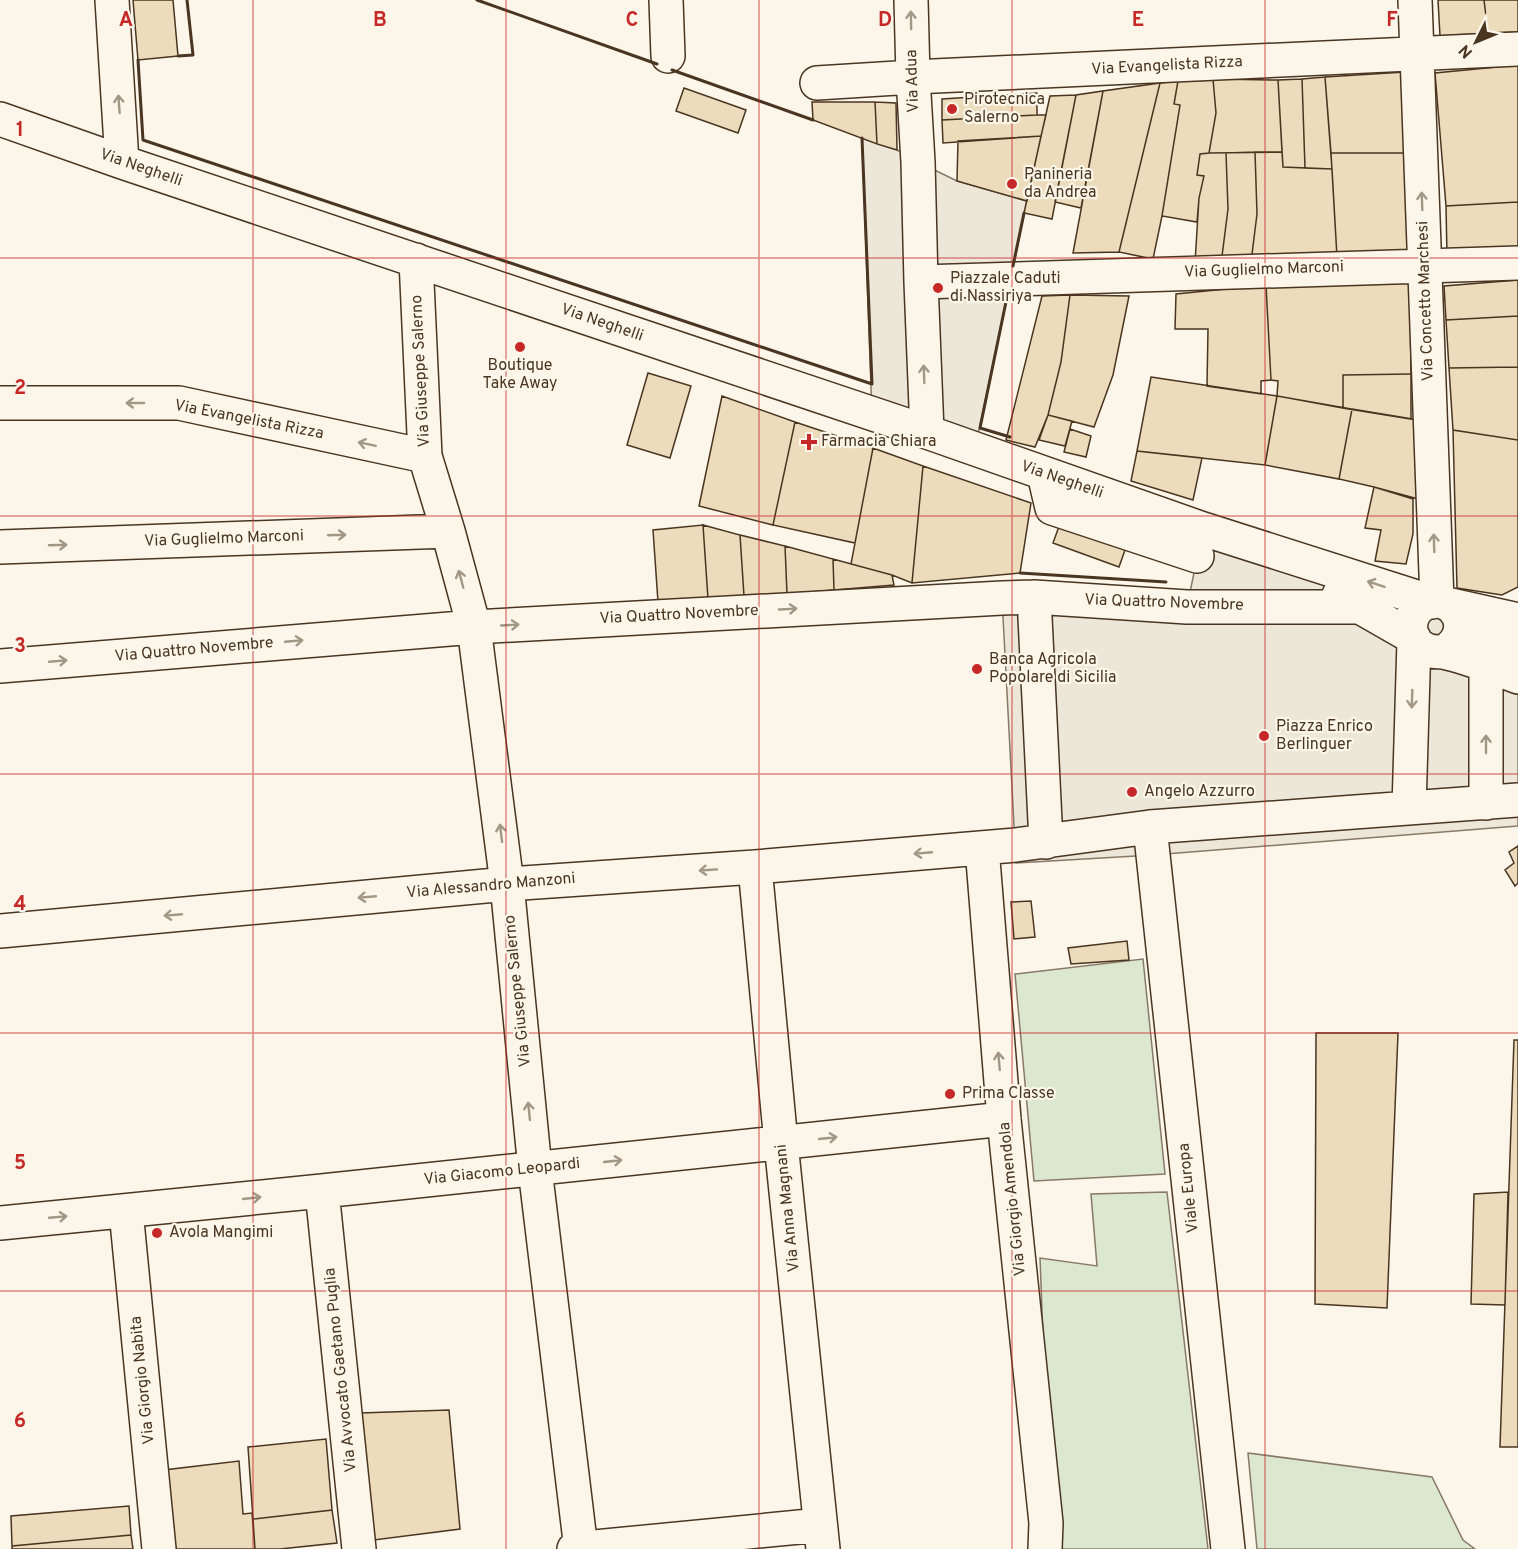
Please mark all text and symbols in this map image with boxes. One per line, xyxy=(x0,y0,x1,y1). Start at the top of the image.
text: A xyxy=(119,8,133,34)
text: B xyxy=(373,8,387,34)
text: C xyxy=(626,8,638,34)
text: D xyxy=(878,8,892,34)
text: E xyxy=(1132,8,1144,34)
text: F xyxy=(1386,8,1398,34)
one-way arrow xyxy=(906,10,917,30)
north arrow xyxy=(1446,12,1506,72)
text: N xyxy=(1455,40,1478,62)
street label: Via Adua xyxy=(902,49,924,113)
street label: Via Evangelista Rizza xyxy=(1091,52,1243,80)
place label: Pirotecnica Salerno xyxy=(964,90,1045,128)
one-way arrow xyxy=(113,94,124,114)
marker: Pirotecnica Salerno xyxy=(945,102,959,116)
text: 1 xyxy=(16,118,24,144)
street label: Via Neghelli xyxy=(97,145,185,191)
place label: Panineria da Andrea xyxy=(1024,165,1096,203)
marker: Panineria da Andrea xyxy=(1005,177,1019,191)
one-way arrow xyxy=(1416,192,1428,212)
street label: Via Concetto Marchesi xyxy=(1413,221,1439,381)
street label: Via Guglielmo Marconi xyxy=(1184,257,1344,283)
place label: Piazzale Caduti di Nassiriya xyxy=(950,269,1061,307)
marker: Piazzale Caduti di Nassiriya xyxy=(931,281,945,295)
street label: Via Giuseppe Salerno xyxy=(407,294,435,448)
street label: Via Neghelli xyxy=(558,300,646,346)
marker: Boutique Take Away xyxy=(513,340,527,354)
place label: Boutique Take Away xyxy=(483,356,557,394)
one-way arrow xyxy=(919,364,930,384)
text: 2 xyxy=(14,376,26,402)
street label: Via Evangelista Rizza xyxy=(173,396,325,444)
one-way arrow xyxy=(125,397,145,409)
place label: Farmacia Chiara xyxy=(821,432,936,452)
marker: Farmacia Chiara xyxy=(802,435,816,449)
one-way arrow xyxy=(358,438,378,449)
street label: Via Neghelli xyxy=(1018,457,1106,503)
street label: Via Guglielmo Marconi xyxy=(144,526,304,552)
one-way arrow xyxy=(327,529,347,541)
one-way arrow xyxy=(1429,533,1440,553)
one-way arrow xyxy=(48,539,68,550)
one-way arrow xyxy=(454,570,466,589)
one-way arrow xyxy=(1367,578,1386,589)
street label: Via Quattro Novembre xyxy=(1084,590,1244,616)
street label: Via Quattro Novembre xyxy=(599,601,759,629)
one-way arrow xyxy=(778,604,798,615)
one-way arrow xyxy=(499,619,519,630)
street label: Via Quattro Novembre xyxy=(114,633,274,667)
text: 3 xyxy=(14,634,26,660)
one-way arrow xyxy=(284,635,304,646)
place label: Banca Agricola Popolare di Sicilia xyxy=(989,650,1116,688)
one-way arrow xyxy=(48,655,68,666)
marker: Banca Agricola Popolare di Sicilia xyxy=(970,662,984,676)
one-way arrow xyxy=(1407,689,1418,709)
place label: Piazza Enrico Berlinguer xyxy=(1276,717,1373,755)
marker: Piazza Enrico Berlinguer xyxy=(1257,729,1271,743)
one-way arrow xyxy=(1480,735,1492,755)
place label: Angelo Azzurro xyxy=(1144,782,1255,802)
marker: Angelo Azzurro xyxy=(1125,785,1139,799)
one-way arrow xyxy=(495,824,506,844)
one-way arrow xyxy=(914,848,934,859)
one-way arrow xyxy=(699,865,719,876)
street label: Via Alessandro Manzoni xyxy=(406,869,576,903)
text: 4 xyxy=(14,892,26,918)
one-way arrow xyxy=(358,892,378,903)
one-way arrow xyxy=(164,910,184,921)
street label: Via Giuseppe Salerno xyxy=(500,914,536,1068)
one-way arrow xyxy=(994,1051,1005,1071)
place label: Prima Classe xyxy=(962,1084,1055,1104)
marker: Prima Classe xyxy=(943,1087,957,1101)
one-way arrow xyxy=(523,1101,534,1121)
street label: Via Giorgio Amendola xyxy=(995,1121,1031,1277)
one-way arrow xyxy=(818,1132,838,1143)
street label: Viale Europa xyxy=(1174,1142,1204,1234)
street label: Via Anna Magnani xyxy=(771,1143,805,1273)
text: 5 xyxy=(14,1151,26,1177)
street label: Via Giacomo Leopardi xyxy=(423,1154,581,1190)
one-way arrow xyxy=(603,1155,623,1166)
one-way arrow xyxy=(242,1192,262,1203)
one-way arrow xyxy=(48,1211,68,1222)
place label: Avola Mangimi xyxy=(169,1223,273,1243)
marker: Avola Mangimi xyxy=(150,1226,164,1240)
street label: Via Avvocato Gaetano Puglia xyxy=(320,1267,362,1473)
street label: Via Giorgio Nabita xyxy=(126,1315,160,1445)
text: 6 xyxy=(14,1409,26,1435)

